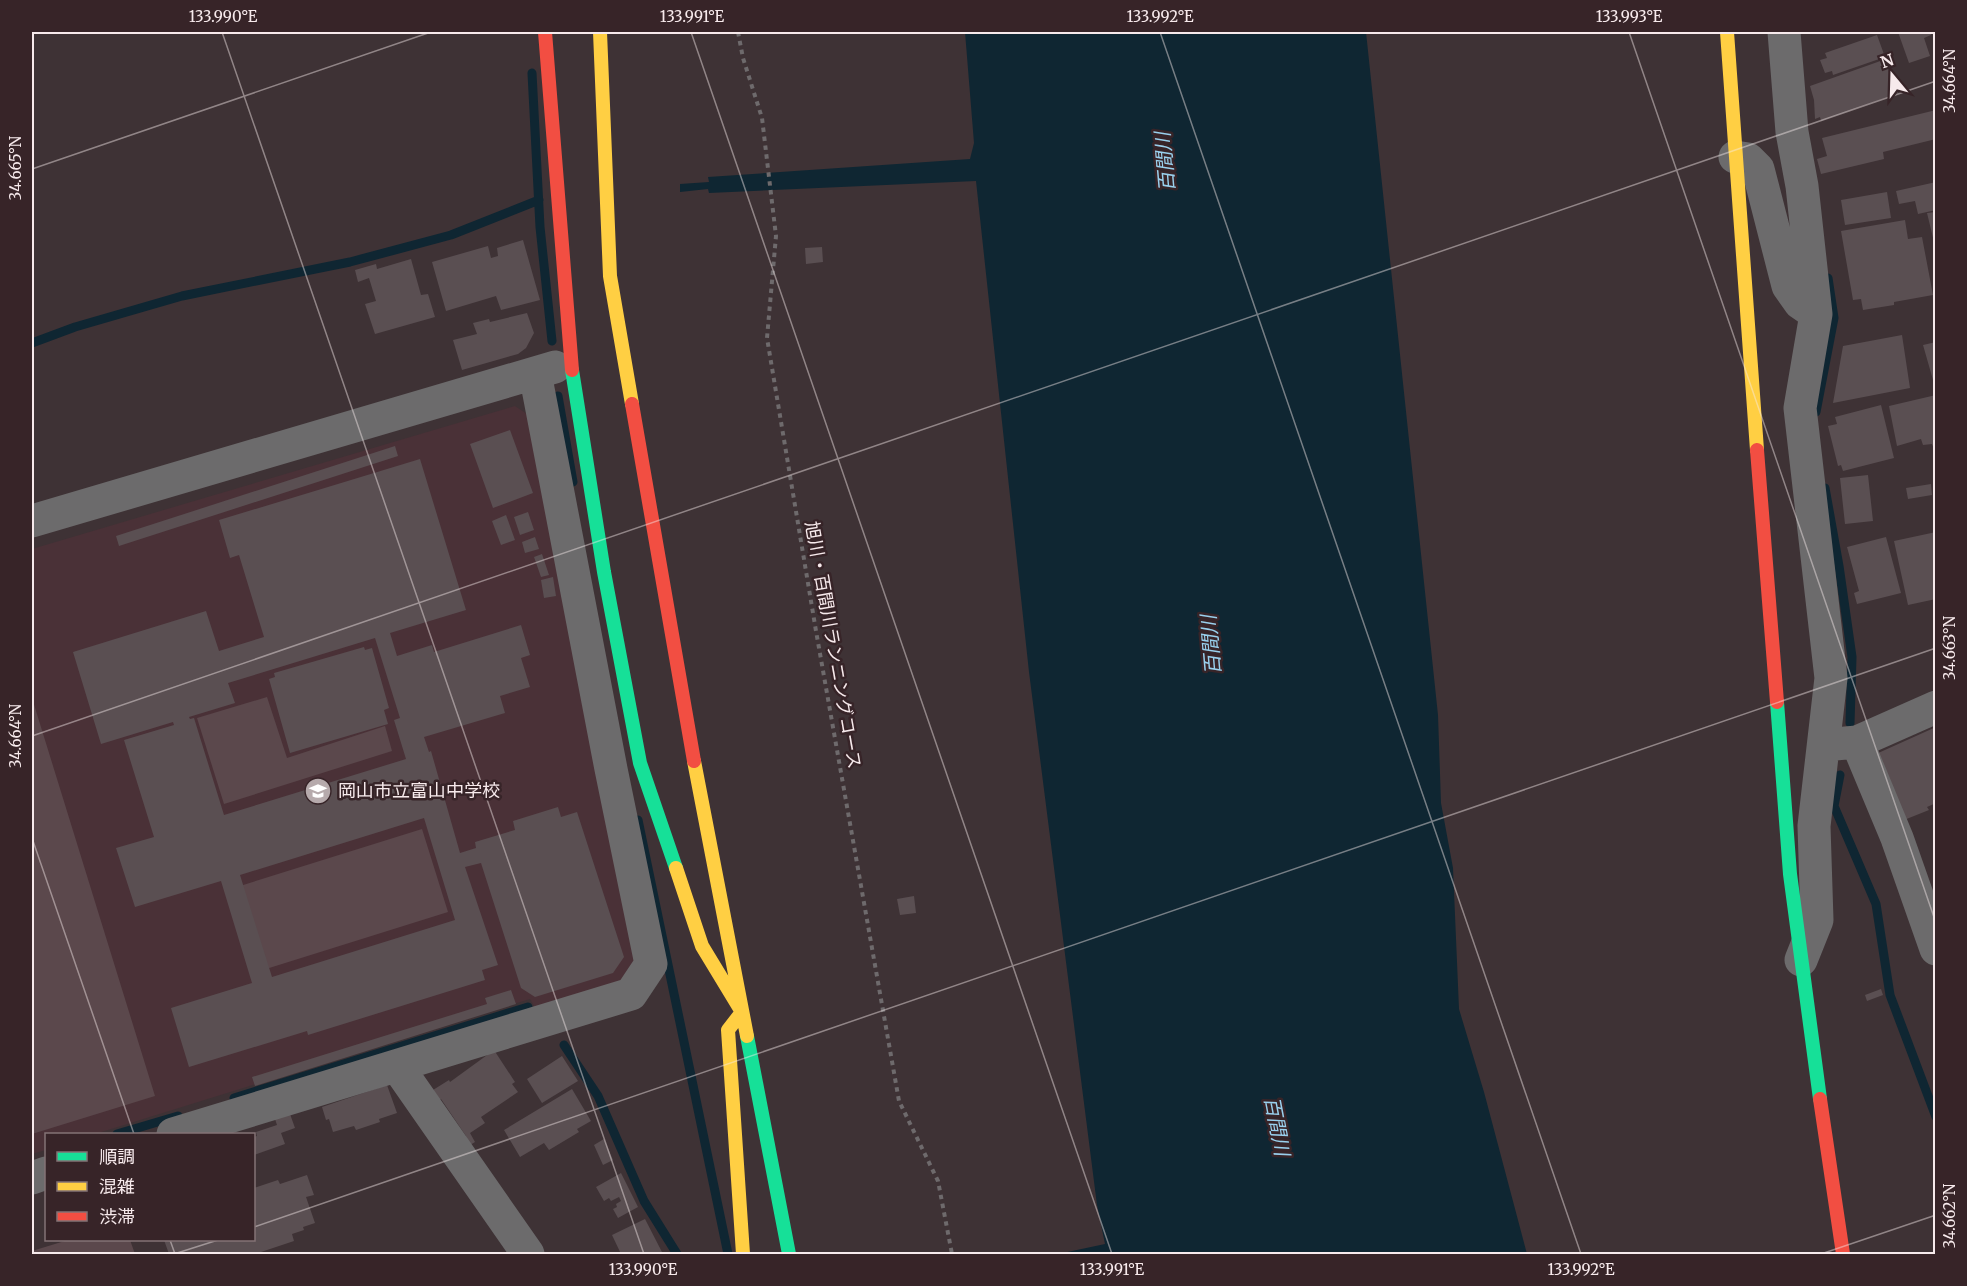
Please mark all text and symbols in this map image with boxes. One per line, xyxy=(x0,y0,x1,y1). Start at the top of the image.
text: 133.990°E xyxy=(189,7,258,26)
text: 133.991°E xyxy=(660,7,725,26)
text: 133.992°E xyxy=(1126,7,1194,26)
text: 133.993°E xyxy=(1596,7,1663,26)
north arrow xyxy=(1862,45,1922,105)
text: 34.664°N xyxy=(1940,48,1959,113)
text: N xyxy=(1878,49,1897,72)
water label: 百間川 xyxy=(1149,129,1180,193)
text: 34.665°N xyxy=(6,135,25,200)
street label: 旭川・百間川ランニングコース xyxy=(800,519,867,771)
water label: 百間川 xyxy=(1195,612,1226,676)
text: 34.663°N xyxy=(1940,616,1959,680)
text: 34.664°N xyxy=(6,703,25,768)
school or university icon: 岡山市立富山中学校 xyxy=(303,776,333,806)
place label: 岡山市立富山中学校 xyxy=(338,779,500,802)
water label: 百間川 xyxy=(1259,1094,1296,1160)
legend xyxy=(45,1133,255,1241)
text: 順調 xyxy=(99,1145,135,1168)
text: 混雑 xyxy=(99,1175,135,1198)
text: 34.662°N xyxy=(1940,1183,1959,1248)
text: 渋滞 xyxy=(99,1205,135,1228)
text: 133.990°E xyxy=(609,1260,678,1279)
text: 133.991°E xyxy=(1080,1260,1145,1279)
text: 133.992°E xyxy=(1547,1260,1615,1279)

